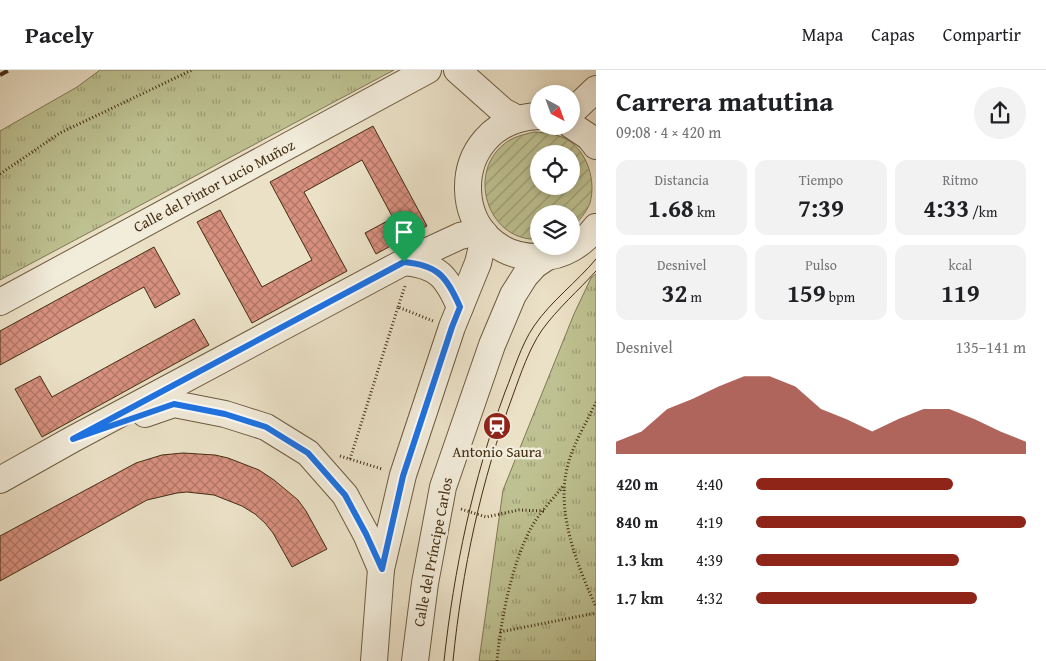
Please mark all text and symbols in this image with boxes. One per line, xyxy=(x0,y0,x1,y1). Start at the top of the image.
text: Pacely xyxy=(25,17,94,52)
text: Mapa xyxy=(802,21,843,48)
text: Capas xyxy=(871,21,915,48)
text: Compartir xyxy=(943,21,1021,48)
text: Carrera matutina xyxy=(616,80,834,121)
north arrow xyxy=(530,85,580,135)
map controls xyxy=(530,85,580,255)
button: share xyxy=(974,87,1026,139)
text: 09:08 · 4 × 420 m xyxy=(616,120,721,144)
street label: Calle del Pintor Lucio Muñoz xyxy=(129,134,299,237)
button: locate xyxy=(530,145,580,195)
text: Distancia xyxy=(655,170,709,190)
text: Tiempo xyxy=(799,170,843,190)
text: Ritmo xyxy=(943,170,978,190)
text: 1.68 xyxy=(648,190,694,226)
text: 7:39 xyxy=(798,190,844,226)
text: 4:33 xyxy=(923,190,969,226)
text: km xyxy=(694,202,715,222)
text: /km xyxy=(969,202,997,222)
button: layers xyxy=(530,205,580,255)
pin xyxy=(383,211,425,262)
icon: arrive xyxy=(390,218,418,246)
text: Desnivel xyxy=(657,255,706,275)
text: Pulso xyxy=(805,255,837,275)
text: kcal xyxy=(948,255,972,275)
text: 32 xyxy=(661,275,687,311)
text: 159 xyxy=(787,275,826,311)
text: 119 xyxy=(941,275,980,311)
text: m xyxy=(687,287,702,307)
text: bpm xyxy=(826,287,855,307)
text: Desnivel xyxy=(616,335,673,359)
text: 135–141 m xyxy=(956,335,1026,359)
station icon: Antonio Saura xyxy=(482,411,512,441)
place label: Antonio Saura xyxy=(452,441,542,462)
text: 420 m xyxy=(616,472,658,496)
text: 4:40 xyxy=(696,472,723,496)
street label: Calle del Príncipe Carlos xyxy=(408,475,457,629)
text: 840 m xyxy=(616,510,658,534)
text: 4:19 xyxy=(696,510,723,534)
text: 1.3 km xyxy=(616,548,663,572)
text: 4:39 xyxy=(696,548,723,572)
text: 1.7 km xyxy=(616,586,663,610)
text: 4:32 xyxy=(696,586,723,610)

